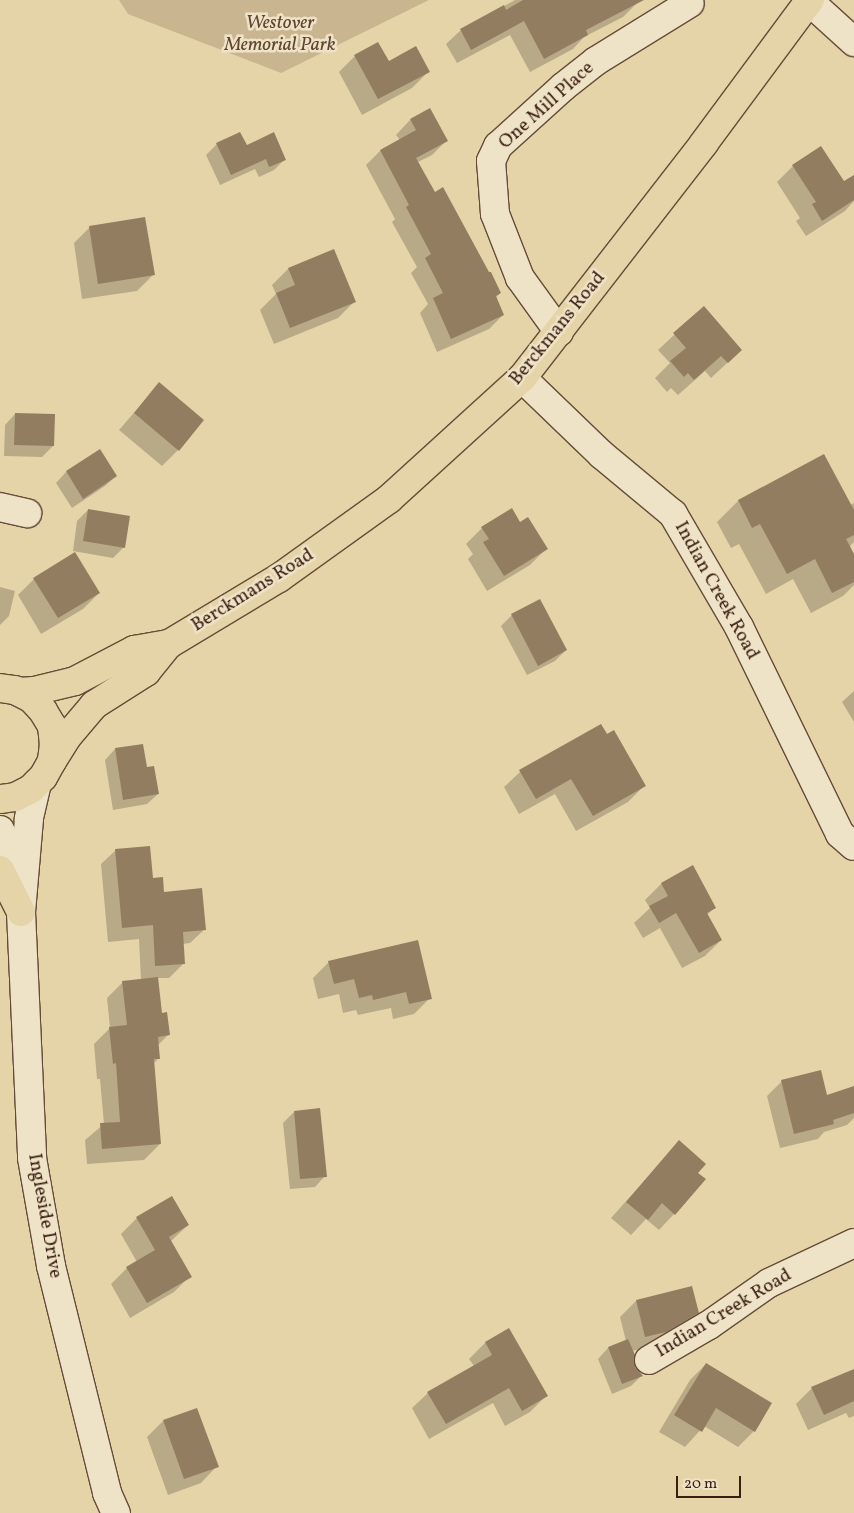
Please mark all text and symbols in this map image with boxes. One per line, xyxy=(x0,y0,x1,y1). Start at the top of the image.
park label: Westover Memorial Park xyxy=(224,13,336,57)
street label: One Mill Place xyxy=(495,57,599,155)
street label: Berckmans Road xyxy=(505,268,611,390)
street label: Indian Creek Road xyxy=(669,518,763,664)
street label: Berckmans Road xyxy=(188,544,318,638)
street label: Ingleside Drive xyxy=(22,1152,66,1280)
street label: Indian Creek Road xyxy=(652,1264,796,1364)
scale bar xyxy=(679,1466,744,1498)
text: 20 m xyxy=(684,1474,717,1495)

